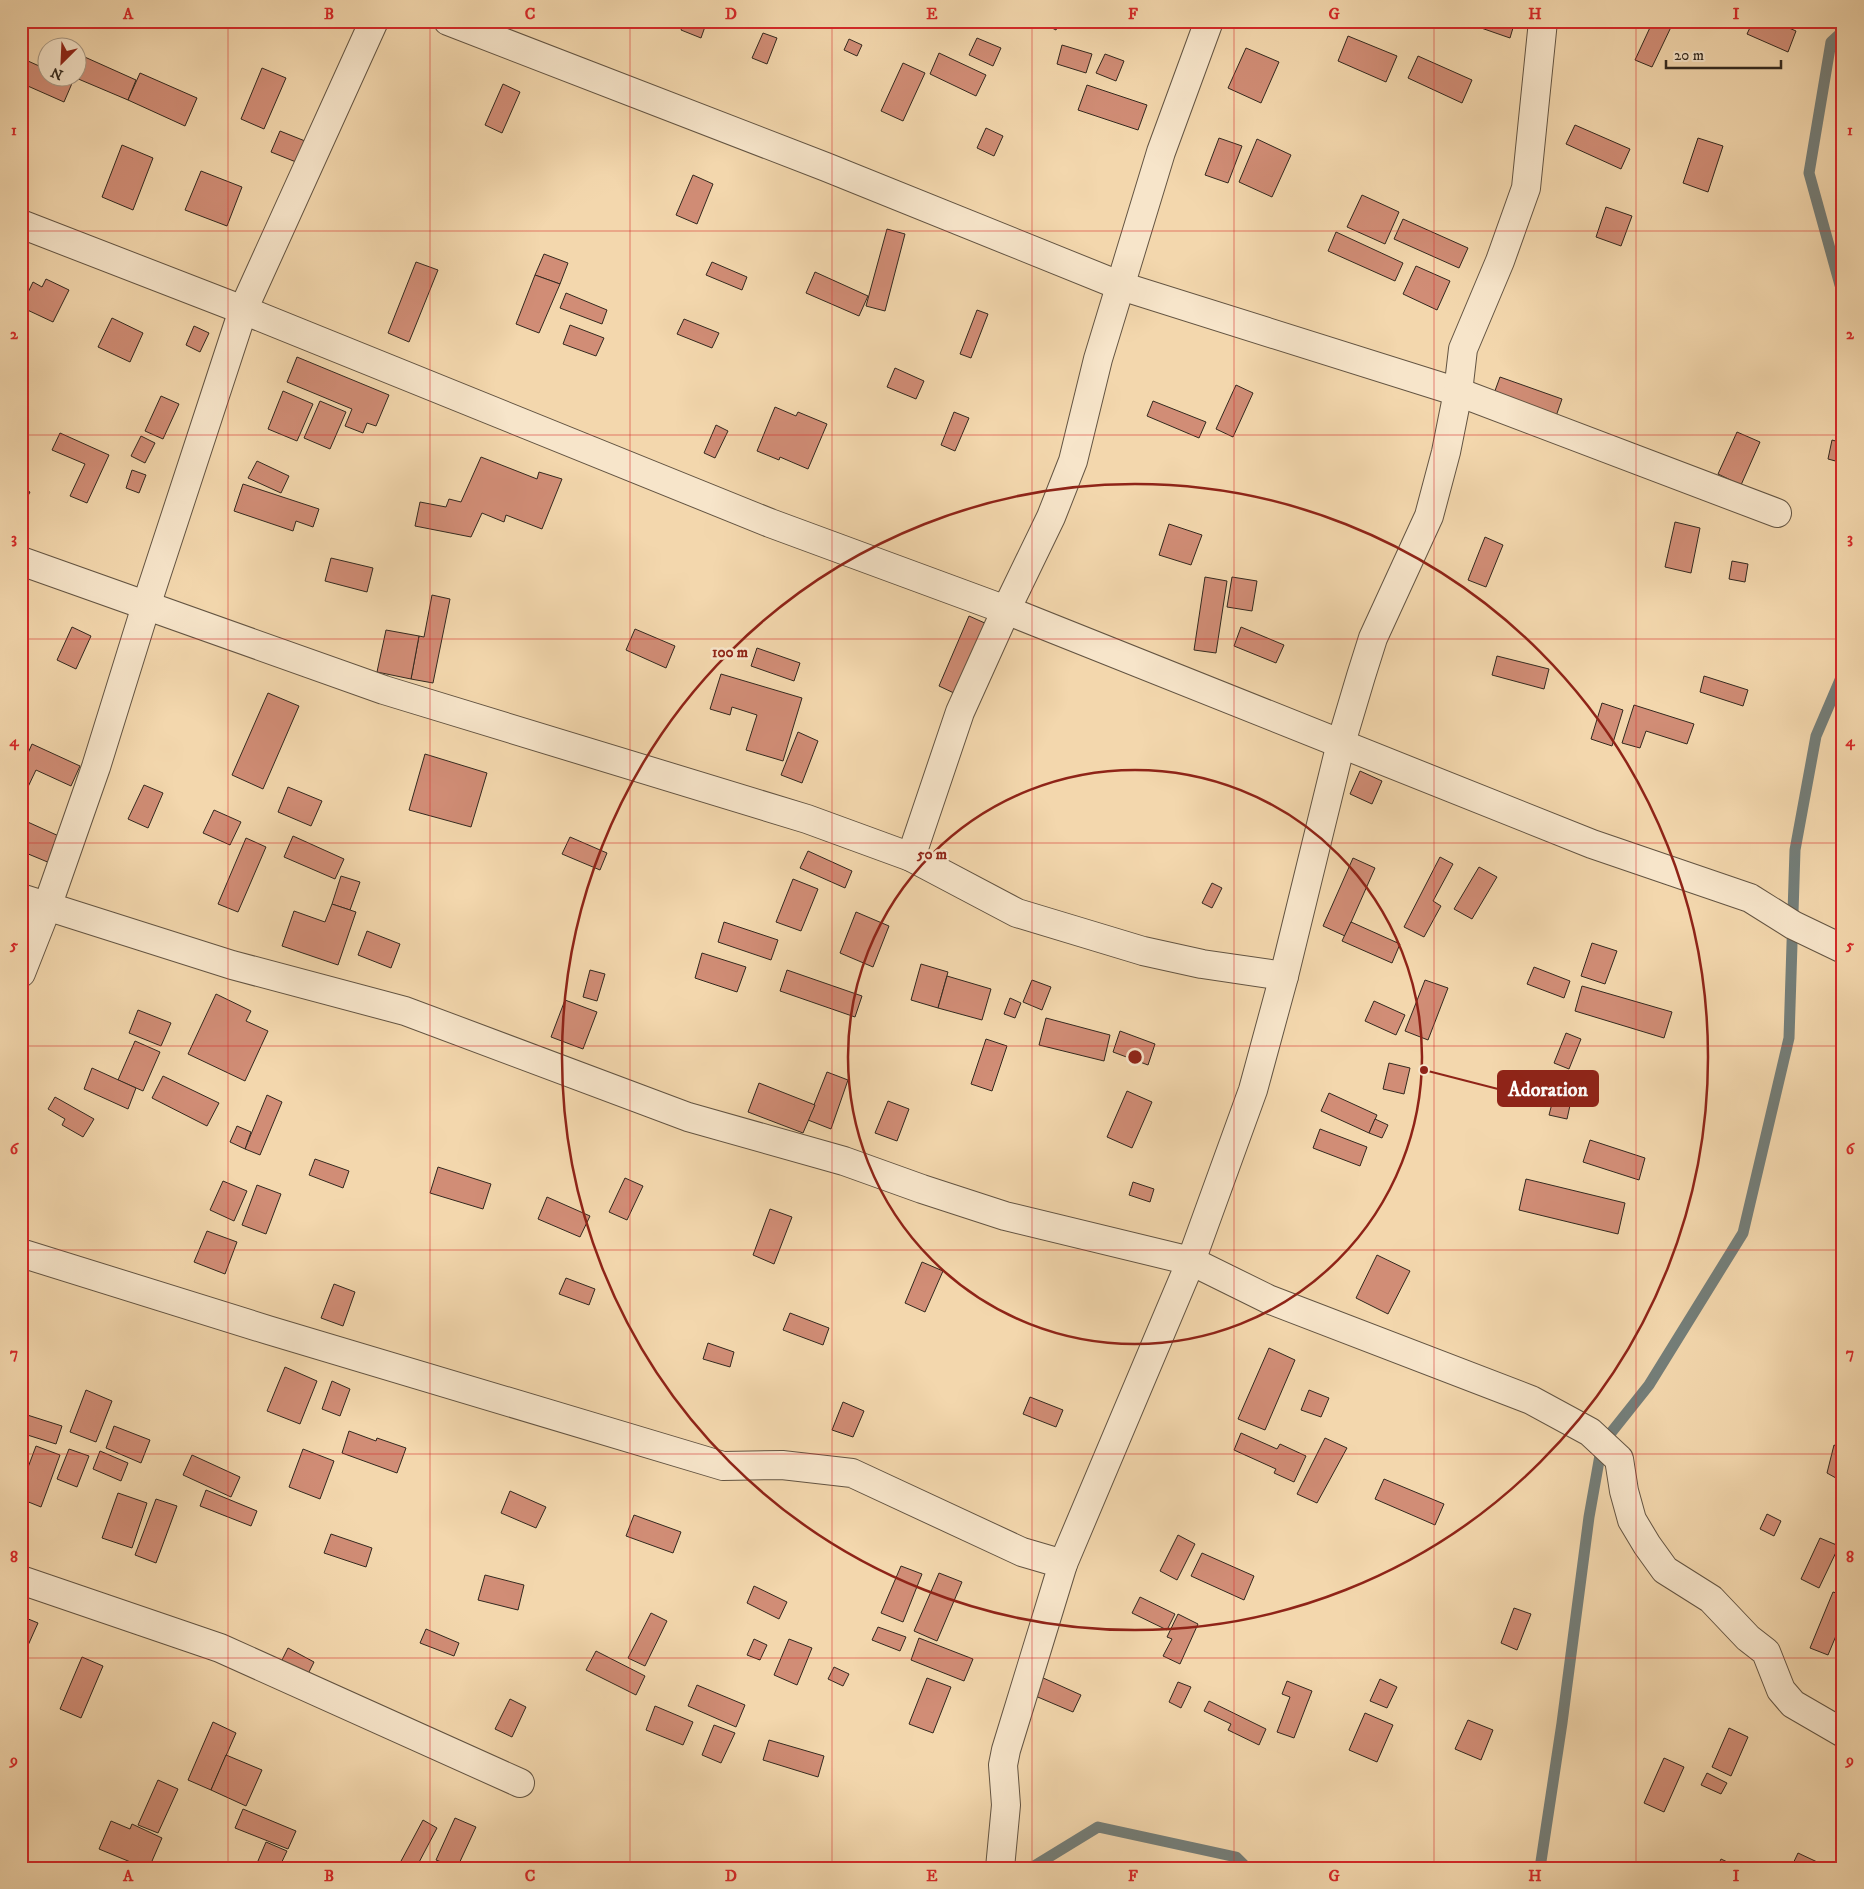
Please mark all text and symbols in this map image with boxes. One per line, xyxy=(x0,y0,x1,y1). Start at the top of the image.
text: A xyxy=(122,4,134,24)
text: B xyxy=(324,4,334,24)
text: C xyxy=(525,4,535,24)
text: D xyxy=(725,4,737,24)
text: E xyxy=(926,4,938,24)
text: F xyxy=(1128,4,1138,24)
text: G xyxy=(1328,4,1340,24)
text: H xyxy=(1528,4,1542,24)
text: I xyxy=(1733,4,1740,24)
north arrow xyxy=(38,38,88,88)
scale bar xyxy=(1666,38,1782,70)
text: 20 m xyxy=(1674,46,1704,65)
text: N xyxy=(48,62,66,84)
text: 1 xyxy=(11,120,17,140)
text: 1 xyxy=(1847,120,1853,140)
text: 2 xyxy=(10,324,19,344)
text: 2 xyxy=(1846,324,1855,344)
text: 3 xyxy=(11,528,17,548)
text: 3 xyxy=(1847,528,1853,548)
text: 100 m xyxy=(712,643,749,662)
text: 4 xyxy=(8,731,19,751)
text: 4 xyxy=(1844,731,1855,751)
text: 50 m xyxy=(916,845,948,864)
text: 5 xyxy=(9,935,18,955)
text: 5 xyxy=(1845,935,1854,955)
centre of rings xyxy=(1126,1048,1144,1066)
callout: Adoration xyxy=(1498,1071,1598,1106)
text: Adoration xyxy=(1507,1078,1589,1103)
text: 6 xyxy=(10,1139,20,1159)
text: 6 xyxy=(1846,1139,1856,1159)
text: 7 xyxy=(10,1343,18,1363)
text: 7 xyxy=(1846,1343,1854,1363)
text: 8 xyxy=(10,1547,18,1567)
text: 8 xyxy=(1846,1547,1854,1567)
text: 9 xyxy=(9,1750,18,1770)
text: 9 xyxy=(1845,1750,1854,1770)
text: A xyxy=(122,1866,134,1886)
text: B xyxy=(324,1866,334,1886)
text: C xyxy=(525,1866,535,1886)
text: D xyxy=(725,1866,737,1886)
text: E xyxy=(926,1866,938,1886)
text: F xyxy=(1128,1866,1138,1886)
text: G xyxy=(1328,1866,1340,1886)
text: H xyxy=(1528,1866,1542,1886)
text: I xyxy=(1733,1866,1740,1886)

